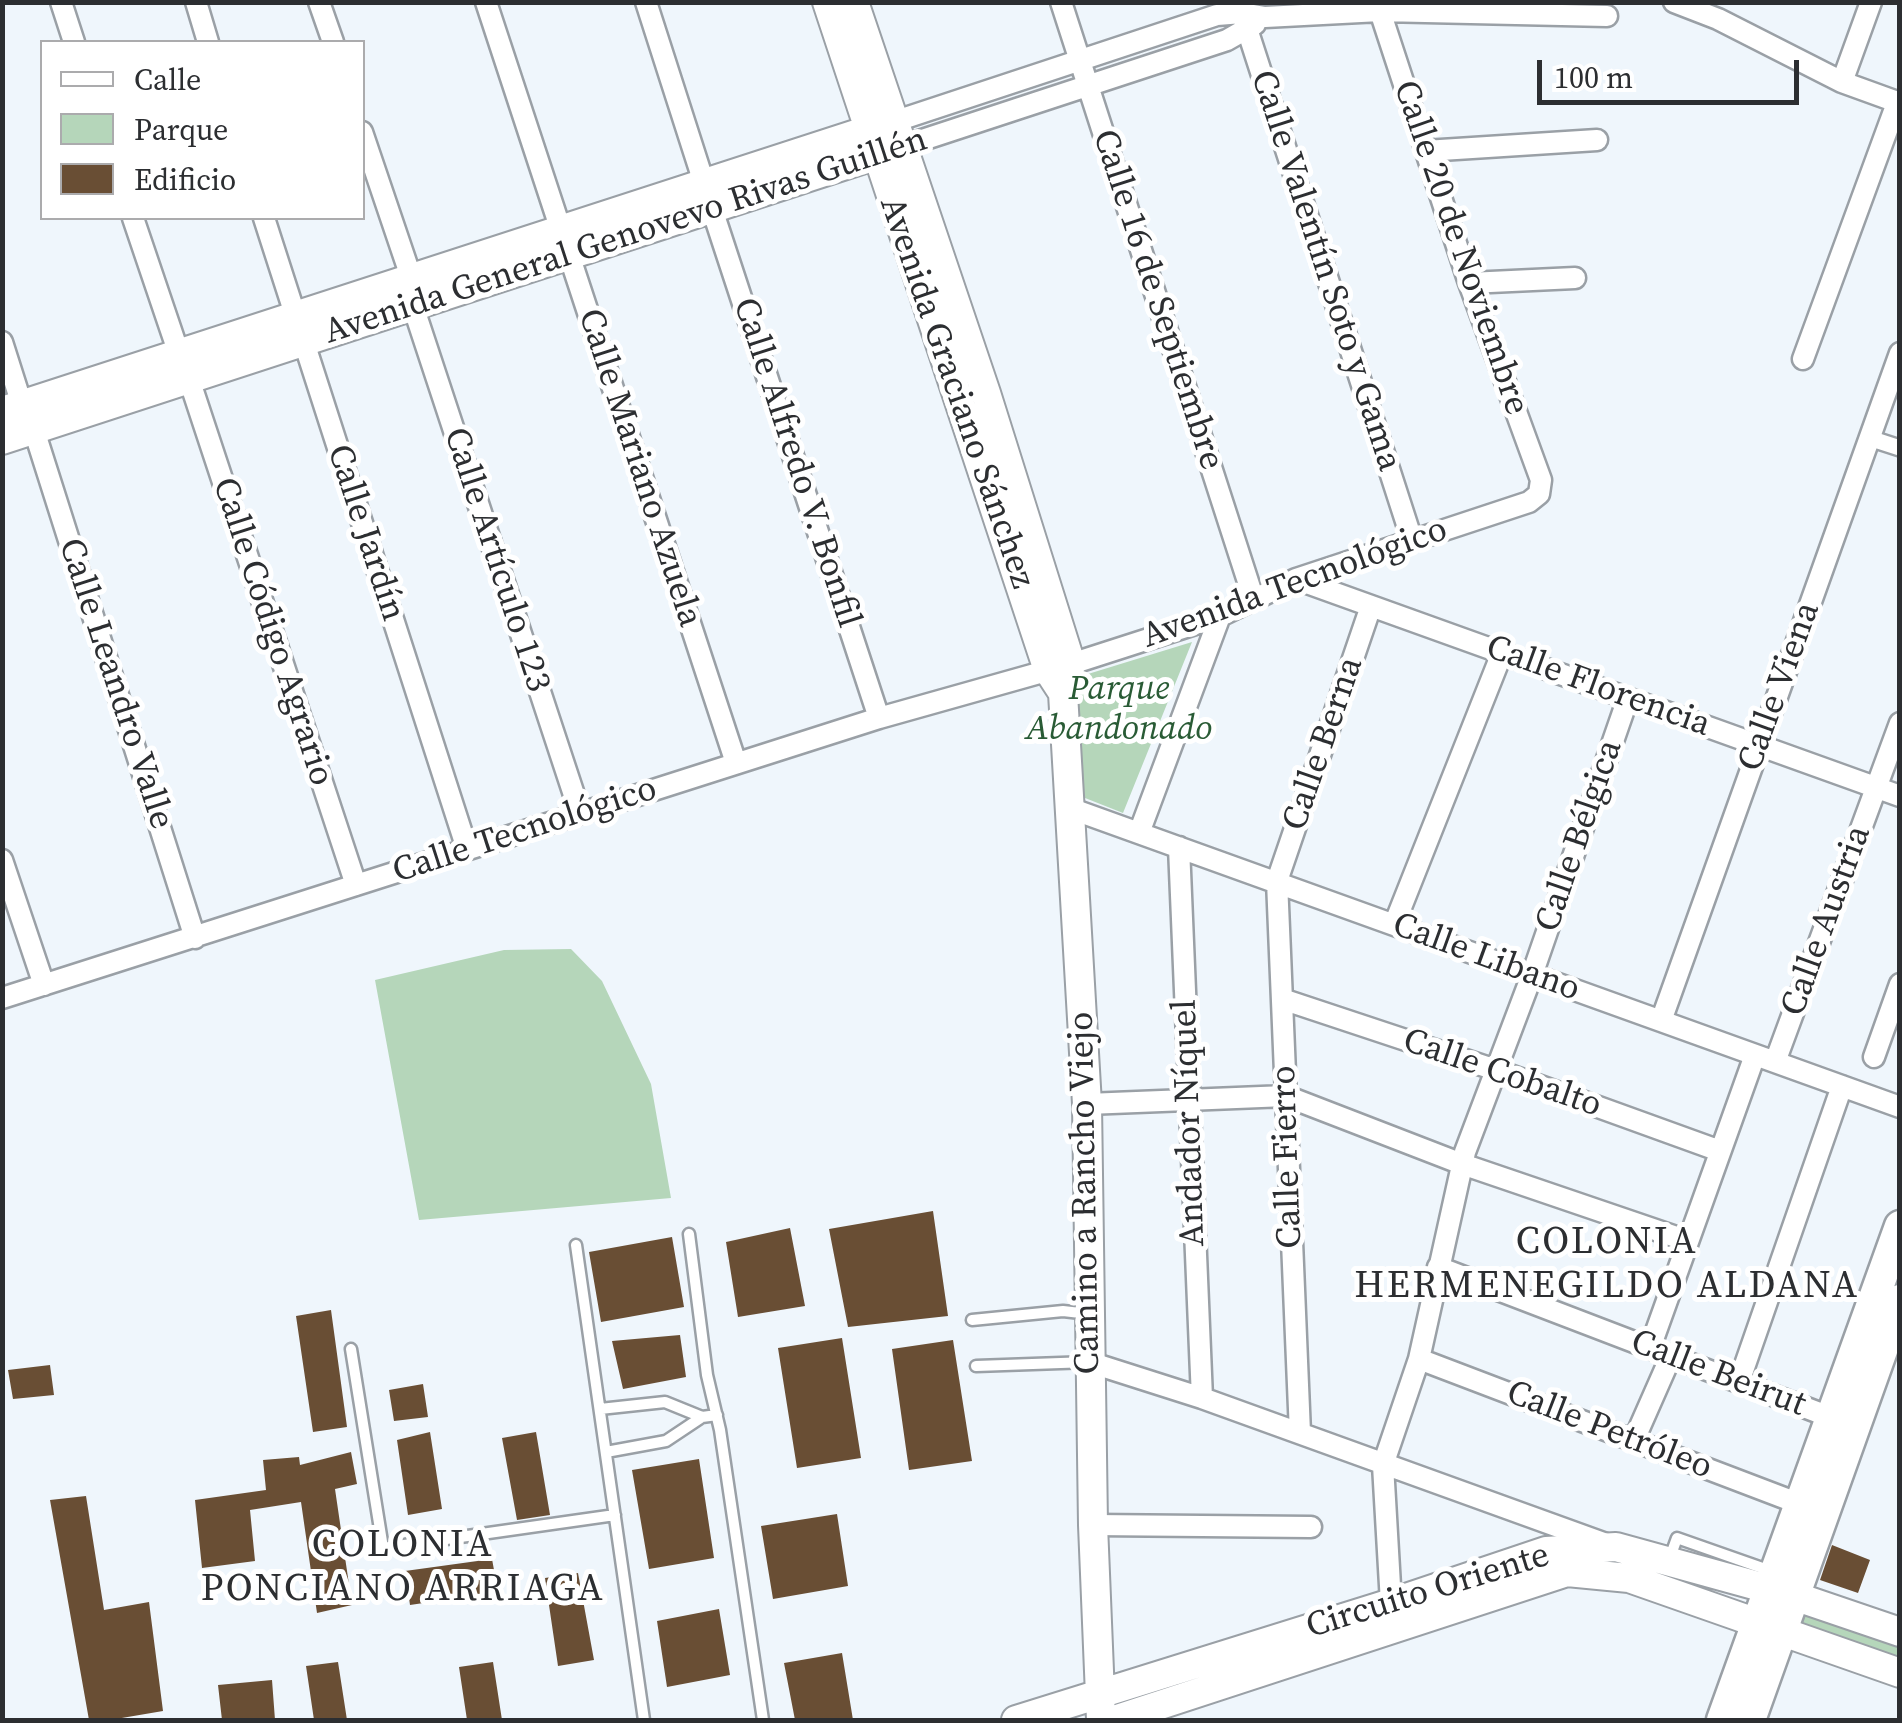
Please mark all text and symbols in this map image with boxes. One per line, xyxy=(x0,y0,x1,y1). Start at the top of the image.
legend xyxy=(40,40,365,220)
scale bar xyxy=(1542,40,1804,102)
text: 100 m xyxy=(1554,57,1633,98)
text: Calle xyxy=(134,59,201,100)
street label: Calle Valentín Soto y Gama xyxy=(1240,66,1410,476)
street label: Calle 20 de Noviembre xyxy=(1383,76,1537,420)
text: Parque xyxy=(134,109,228,150)
street label: Avenida General Genovevo Rivas Guillén xyxy=(319,119,933,355)
street label: Calle 16 de Septiembre xyxy=(1082,125,1232,475)
text: Edificio xyxy=(134,159,236,200)
street label: Avenida Graciano Sánchez xyxy=(869,192,1043,594)
street label: Calle Alfredo V. Bonfil xyxy=(723,293,869,633)
street label: Calle Mariano Azuela xyxy=(568,304,710,632)
street label: Calle Artículo 123 xyxy=(434,423,558,697)
street label: Calle Jardín xyxy=(317,440,413,626)
street label: Calle Código Agrario xyxy=(202,473,342,791)
street label: Avenida Tecnológico xyxy=(1137,509,1453,659)
street label: Calle Leandro Valle xyxy=(48,533,182,835)
street label: Calle Viena xyxy=(1730,597,1830,777)
street label: Calle Florencia xyxy=(1480,627,1716,747)
street label: Calle Berna xyxy=(1275,652,1373,836)
park label: Parque Abandonado xyxy=(1026,669,1212,751)
street label: Calle Bélgica xyxy=(1528,735,1632,937)
street label: Calle Tecnológico xyxy=(388,769,662,893)
street label: Calle Austria xyxy=(1773,820,1881,1022)
street label: Calle Libano xyxy=(1387,905,1585,1011)
street label: Andador Níquel xyxy=(1165,999,1215,1247)
street label: Camino a Rancho Viejo xyxy=(1062,1011,1110,1375)
street label: Calle Cobalto xyxy=(1397,1020,1607,1128)
street label: Calle Fierro xyxy=(1264,1065,1312,1249)
district label: COLONIA HERMENEGILDO ALDANA xyxy=(1354,1220,1860,1310)
street label: Calle Beirut xyxy=(1625,1321,1811,1427)
street label: Calle Petróleo xyxy=(1500,1373,1718,1489)
district label: COLONIA PONCIANO ARRIAGA xyxy=(201,1523,605,1612)
street label: Circuito Oriente xyxy=(1301,1535,1555,1649)

